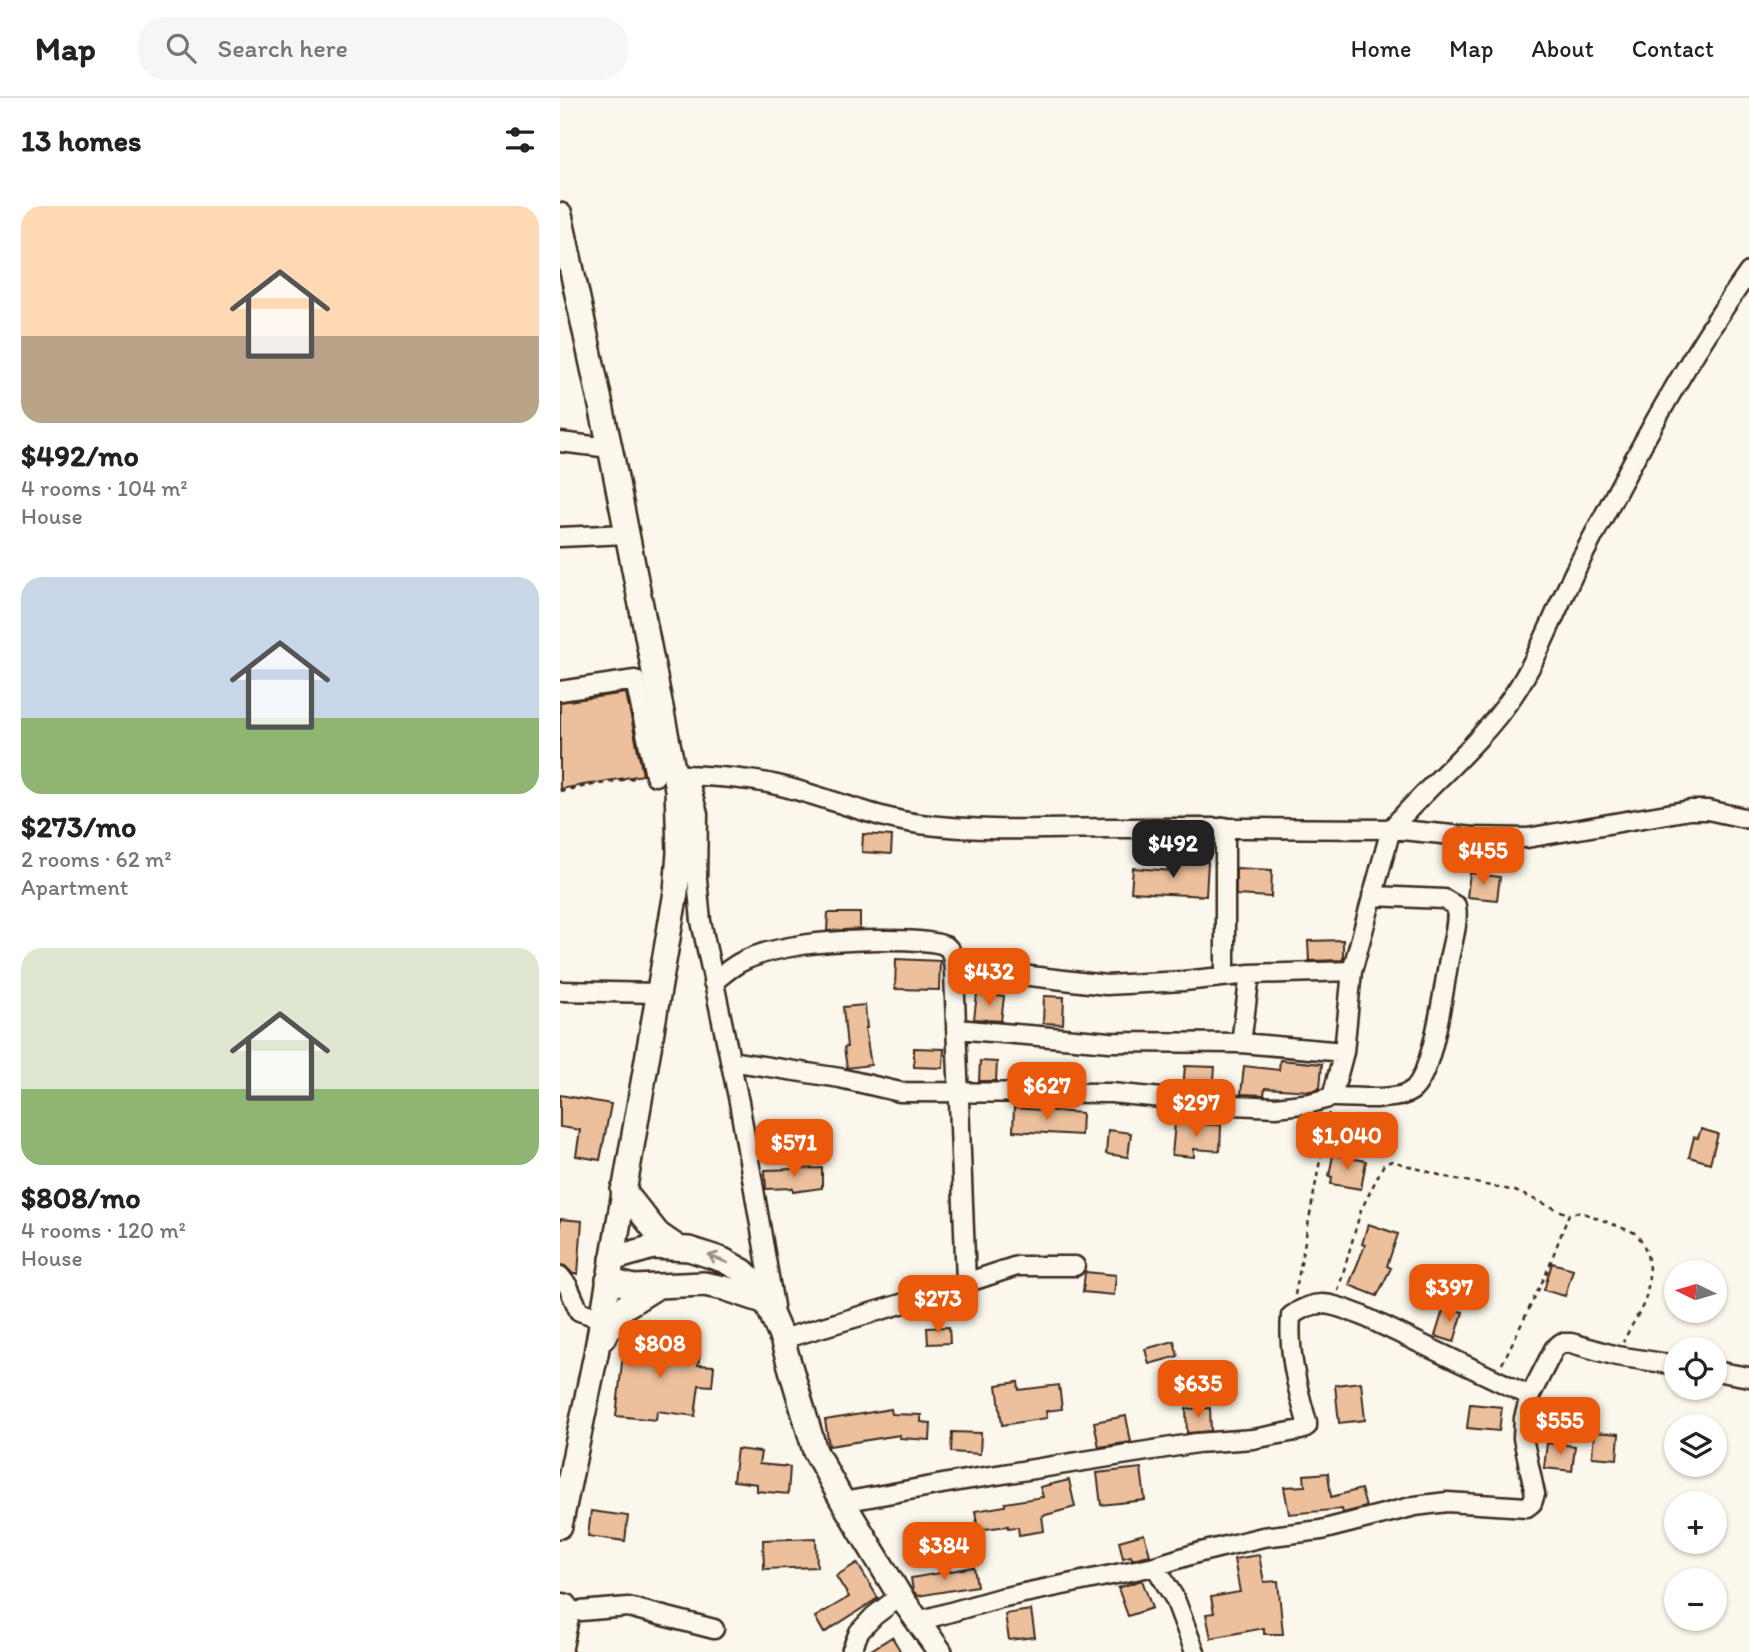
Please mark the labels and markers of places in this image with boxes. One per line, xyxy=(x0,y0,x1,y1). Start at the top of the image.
pin: $492 xyxy=(1132,820,1214,880)
pin: $455 xyxy=(1442,828,1524,887)
pin: $432 xyxy=(948,948,1030,1008)
pin: $627 xyxy=(1006,1062,1088,1122)
pin: $297 xyxy=(1155,1080,1237,1139)
pin: $1,040 xyxy=(1290,1112,1404,1172)
pin: $571 xyxy=(753,1119,835,1179)
pin: $397 xyxy=(1408,1264,1490,1324)
pin: $273 xyxy=(897,1276,979,1335)
pin: $808 xyxy=(619,1320,701,1380)
pin: $635 xyxy=(1157,1360,1239,1420)
pin: $555 xyxy=(1519,1398,1601,1457)
pin: $384 xyxy=(903,1522,985,1582)

